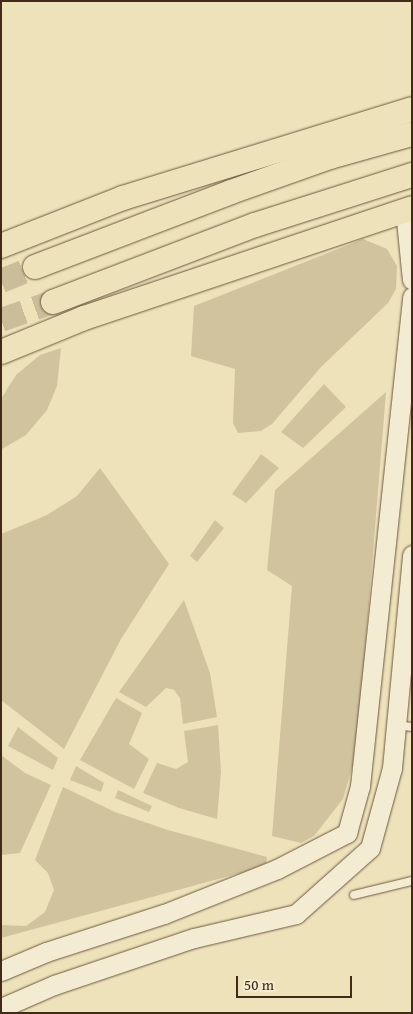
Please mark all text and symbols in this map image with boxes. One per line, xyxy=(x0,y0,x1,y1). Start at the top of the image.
scale bar xyxy=(238,966,354,998)
text: 50 m xyxy=(244,974,274,995)

